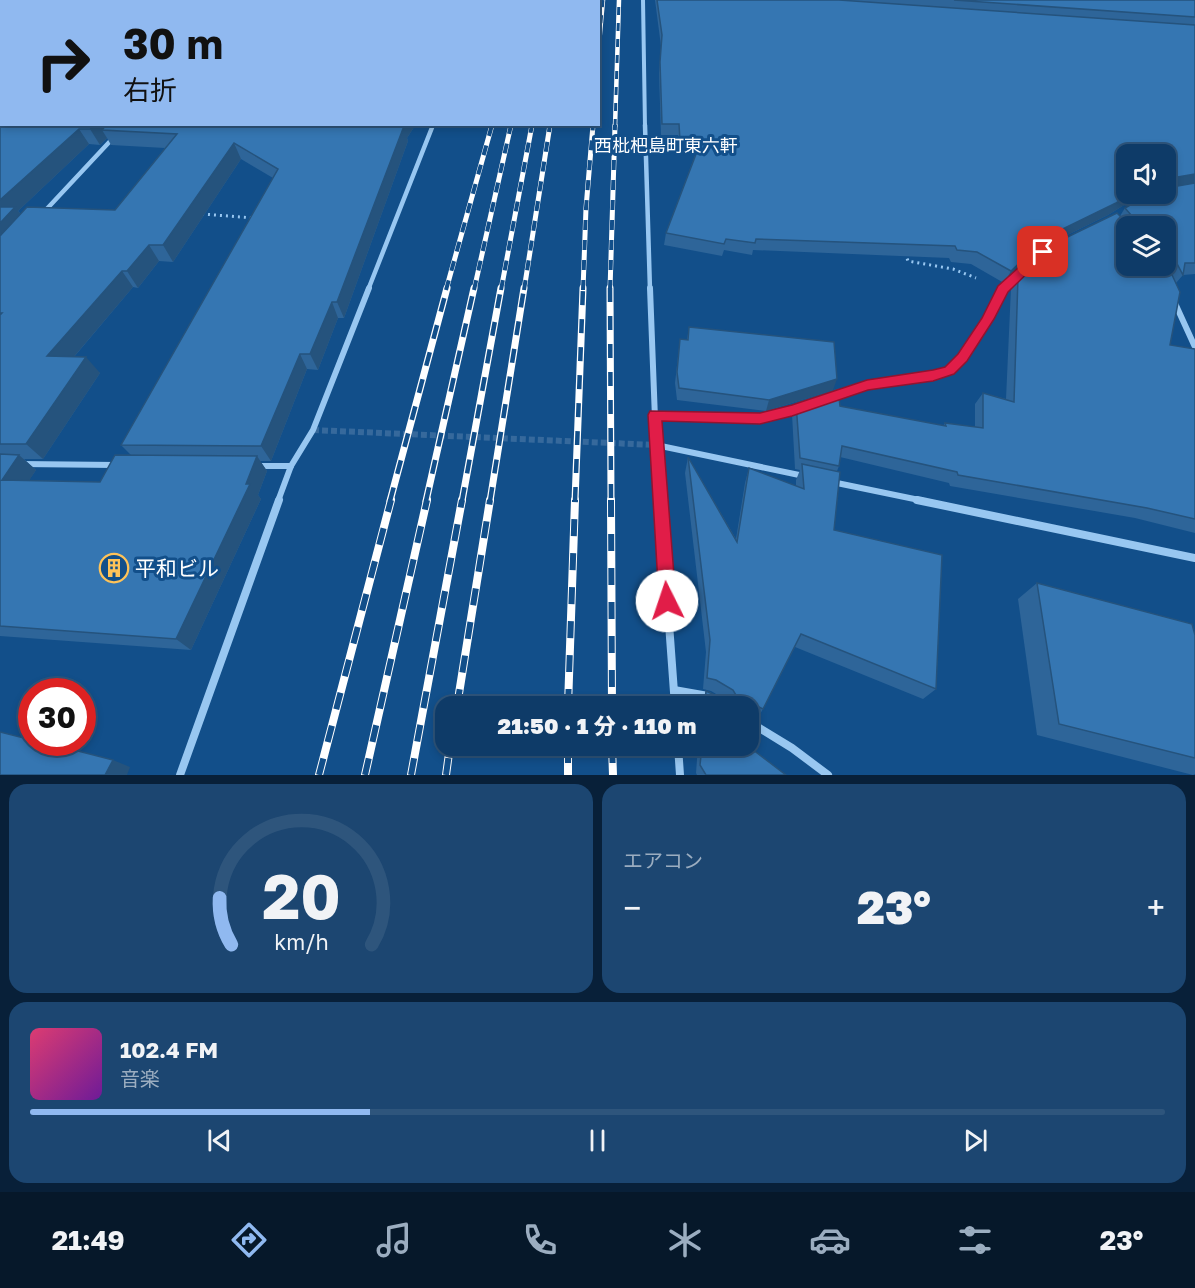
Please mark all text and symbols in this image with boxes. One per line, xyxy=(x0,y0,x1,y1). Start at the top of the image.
text: 30 m xyxy=(123,18,223,68)
icon: right xyxy=(24,24,102,102)
text: 右折 xyxy=(123,74,177,106)
district label: 西枇杷島町東六軒 xyxy=(594,134,738,156)
map controls xyxy=(1116,144,1176,276)
button: sound xyxy=(1116,144,1176,204)
button: layers xyxy=(1116,216,1176,276)
pin xyxy=(1017,226,1068,277)
icon: arrive xyxy=(1026,235,1059,268)
building icon: 平和ビル xyxy=(98,552,130,584)
place label: 平和ビル xyxy=(135,555,219,581)
position arrow xyxy=(635,569,699,633)
speed limit sign: 30 xyxy=(18,678,96,756)
text: 21:50 · 1 分 · 110 m xyxy=(498,712,696,739)
text: エアコン xyxy=(623,848,703,872)
text: 20 xyxy=(262,858,340,933)
text: 23° xyxy=(857,880,931,934)
text: − xyxy=(623,888,641,927)
text: + xyxy=(1147,888,1165,927)
text: km/h xyxy=(274,930,328,956)
text: 102.4 FM xyxy=(120,1036,218,1063)
text: 音楽 xyxy=(120,1066,160,1090)
icon: previous xyxy=(203,1124,236,1157)
icon: pause xyxy=(581,1124,614,1157)
icon: next xyxy=(959,1124,992,1157)
icon: directions xyxy=(228,1219,270,1261)
icon: music xyxy=(373,1219,415,1261)
icon: phone xyxy=(519,1219,561,1261)
icon: climate xyxy=(664,1219,706,1261)
icon: car xyxy=(809,1219,851,1261)
icon: filters xyxy=(954,1219,996,1261)
text: 21:49 xyxy=(52,1224,125,1256)
text: 23° xyxy=(1100,1224,1143,1256)

